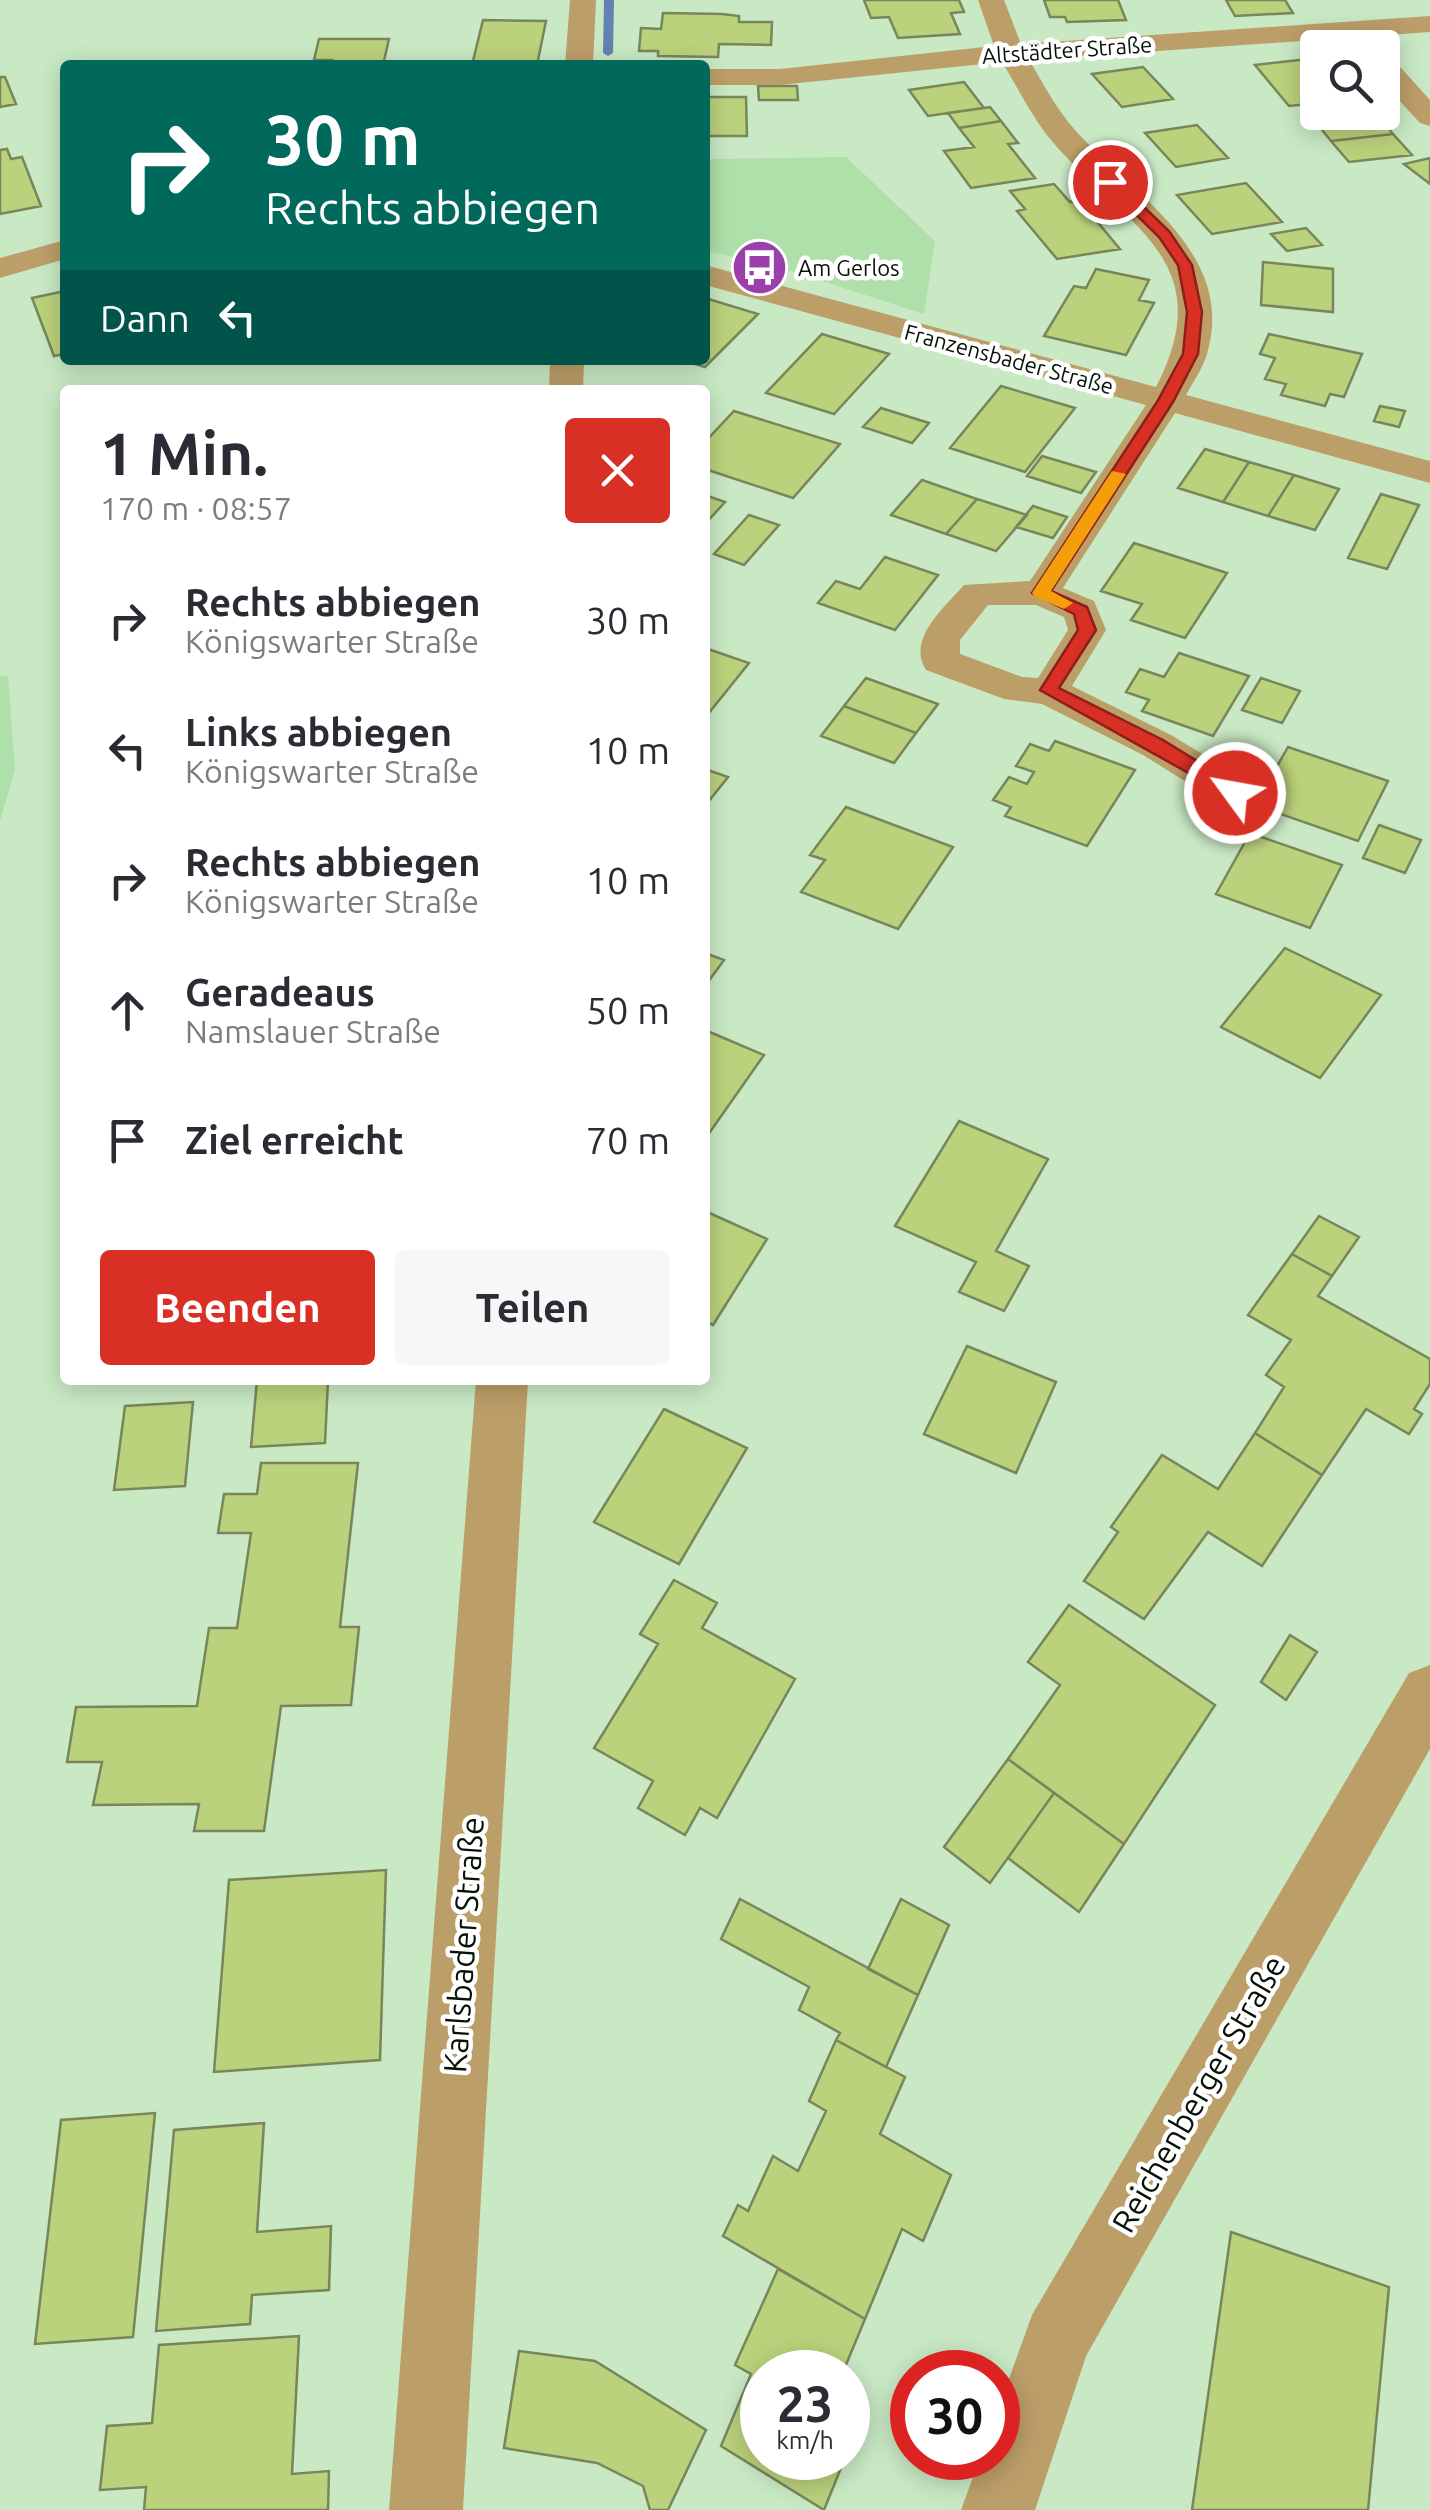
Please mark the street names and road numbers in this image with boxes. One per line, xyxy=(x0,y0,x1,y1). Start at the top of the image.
street label: Altstädter Straße xyxy=(981,31,1153,68)
street label: Franzensbader Straße xyxy=(902,319,1116,398)
street label: Karlsbader Straße xyxy=(436,1816,490,2074)
street label: Reichenberger Straße xyxy=(1104,1949,1292,2238)

